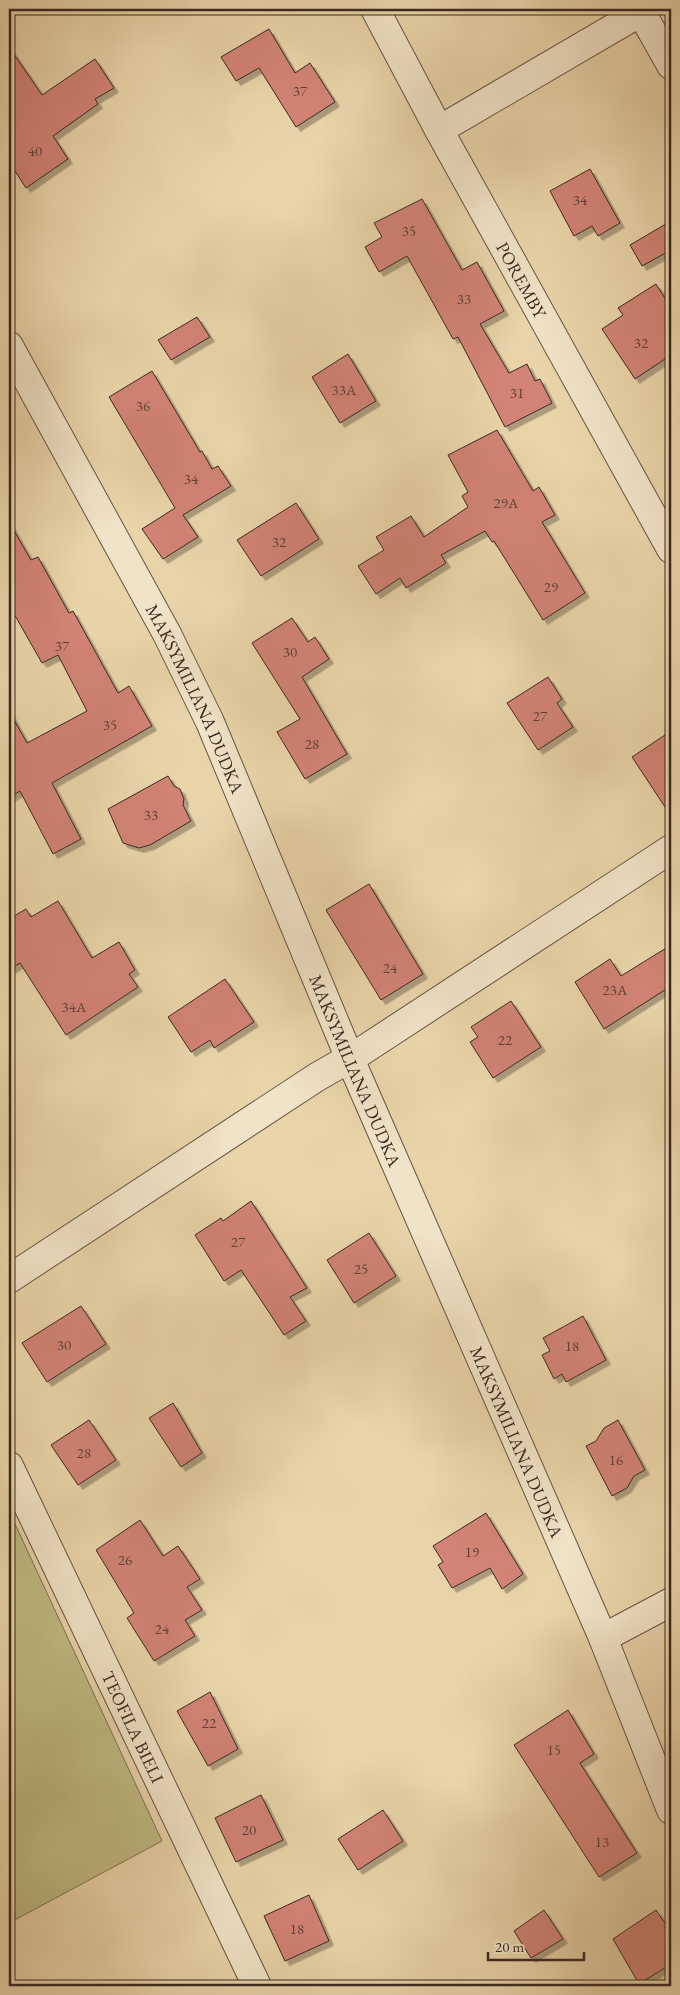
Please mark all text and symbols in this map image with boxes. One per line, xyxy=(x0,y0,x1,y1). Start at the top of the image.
house number: 37 xyxy=(293,81,308,100)
house number: 40 xyxy=(28,141,42,160)
house number: 34 xyxy=(573,190,588,209)
house number: 35 xyxy=(402,221,416,240)
street label: POREMBY xyxy=(492,238,553,323)
house number: 33 xyxy=(457,289,471,308)
house number: 32 xyxy=(634,333,649,352)
house number: 33A xyxy=(332,380,357,399)
house number: 31 xyxy=(510,383,524,402)
house number: 36 xyxy=(136,396,150,415)
house number: 34 xyxy=(184,469,199,488)
house number: 29A xyxy=(494,493,519,512)
house number: 32 xyxy=(272,532,287,551)
house number: 29 xyxy=(544,577,558,596)
street label: MAKSYMILIANA DUDKA xyxy=(141,600,250,797)
house number: 37 xyxy=(55,636,70,655)
house number: 30 xyxy=(283,642,297,661)
house number: 27 xyxy=(533,706,548,725)
house number: 35 xyxy=(103,715,117,734)
house number: 28 xyxy=(305,734,319,753)
house number: 33 xyxy=(144,805,158,824)
house number: 24 xyxy=(383,958,398,977)
street label: MAKSYMILIANA DUDKA xyxy=(305,971,407,1170)
house number: 23A xyxy=(603,980,628,999)
house number: 34A xyxy=(62,997,87,1016)
house number: 22 xyxy=(498,1030,513,1049)
house number: 27 xyxy=(231,1232,246,1251)
house number: 25 xyxy=(354,1259,368,1278)
house number: 30 xyxy=(57,1335,71,1354)
house number: 18 xyxy=(565,1336,579,1355)
street label: MAKSYMILIANA DUDKA xyxy=(465,1342,569,1542)
house number: 28 xyxy=(77,1443,91,1462)
house number: 16 xyxy=(609,1450,623,1469)
house number: 19 xyxy=(465,1542,479,1561)
house number: 26 xyxy=(118,1550,132,1569)
house number: 24 xyxy=(155,1619,170,1638)
street label: TEOFILA BIELI xyxy=(97,1667,170,1787)
house number: 22 xyxy=(202,1713,217,1732)
house number: 15 xyxy=(547,1740,561,1759)
house number: 20 xyxy=(242,1820,256,1839)
house number: 13 xyxy=(595,1832,609,1851)
house number: 18 xyxy=(290,1919,304,1938)
scale bar xyxy=(488,1930,584,1962)
text: 20 m xyxy=(495,1937,524,1956)

